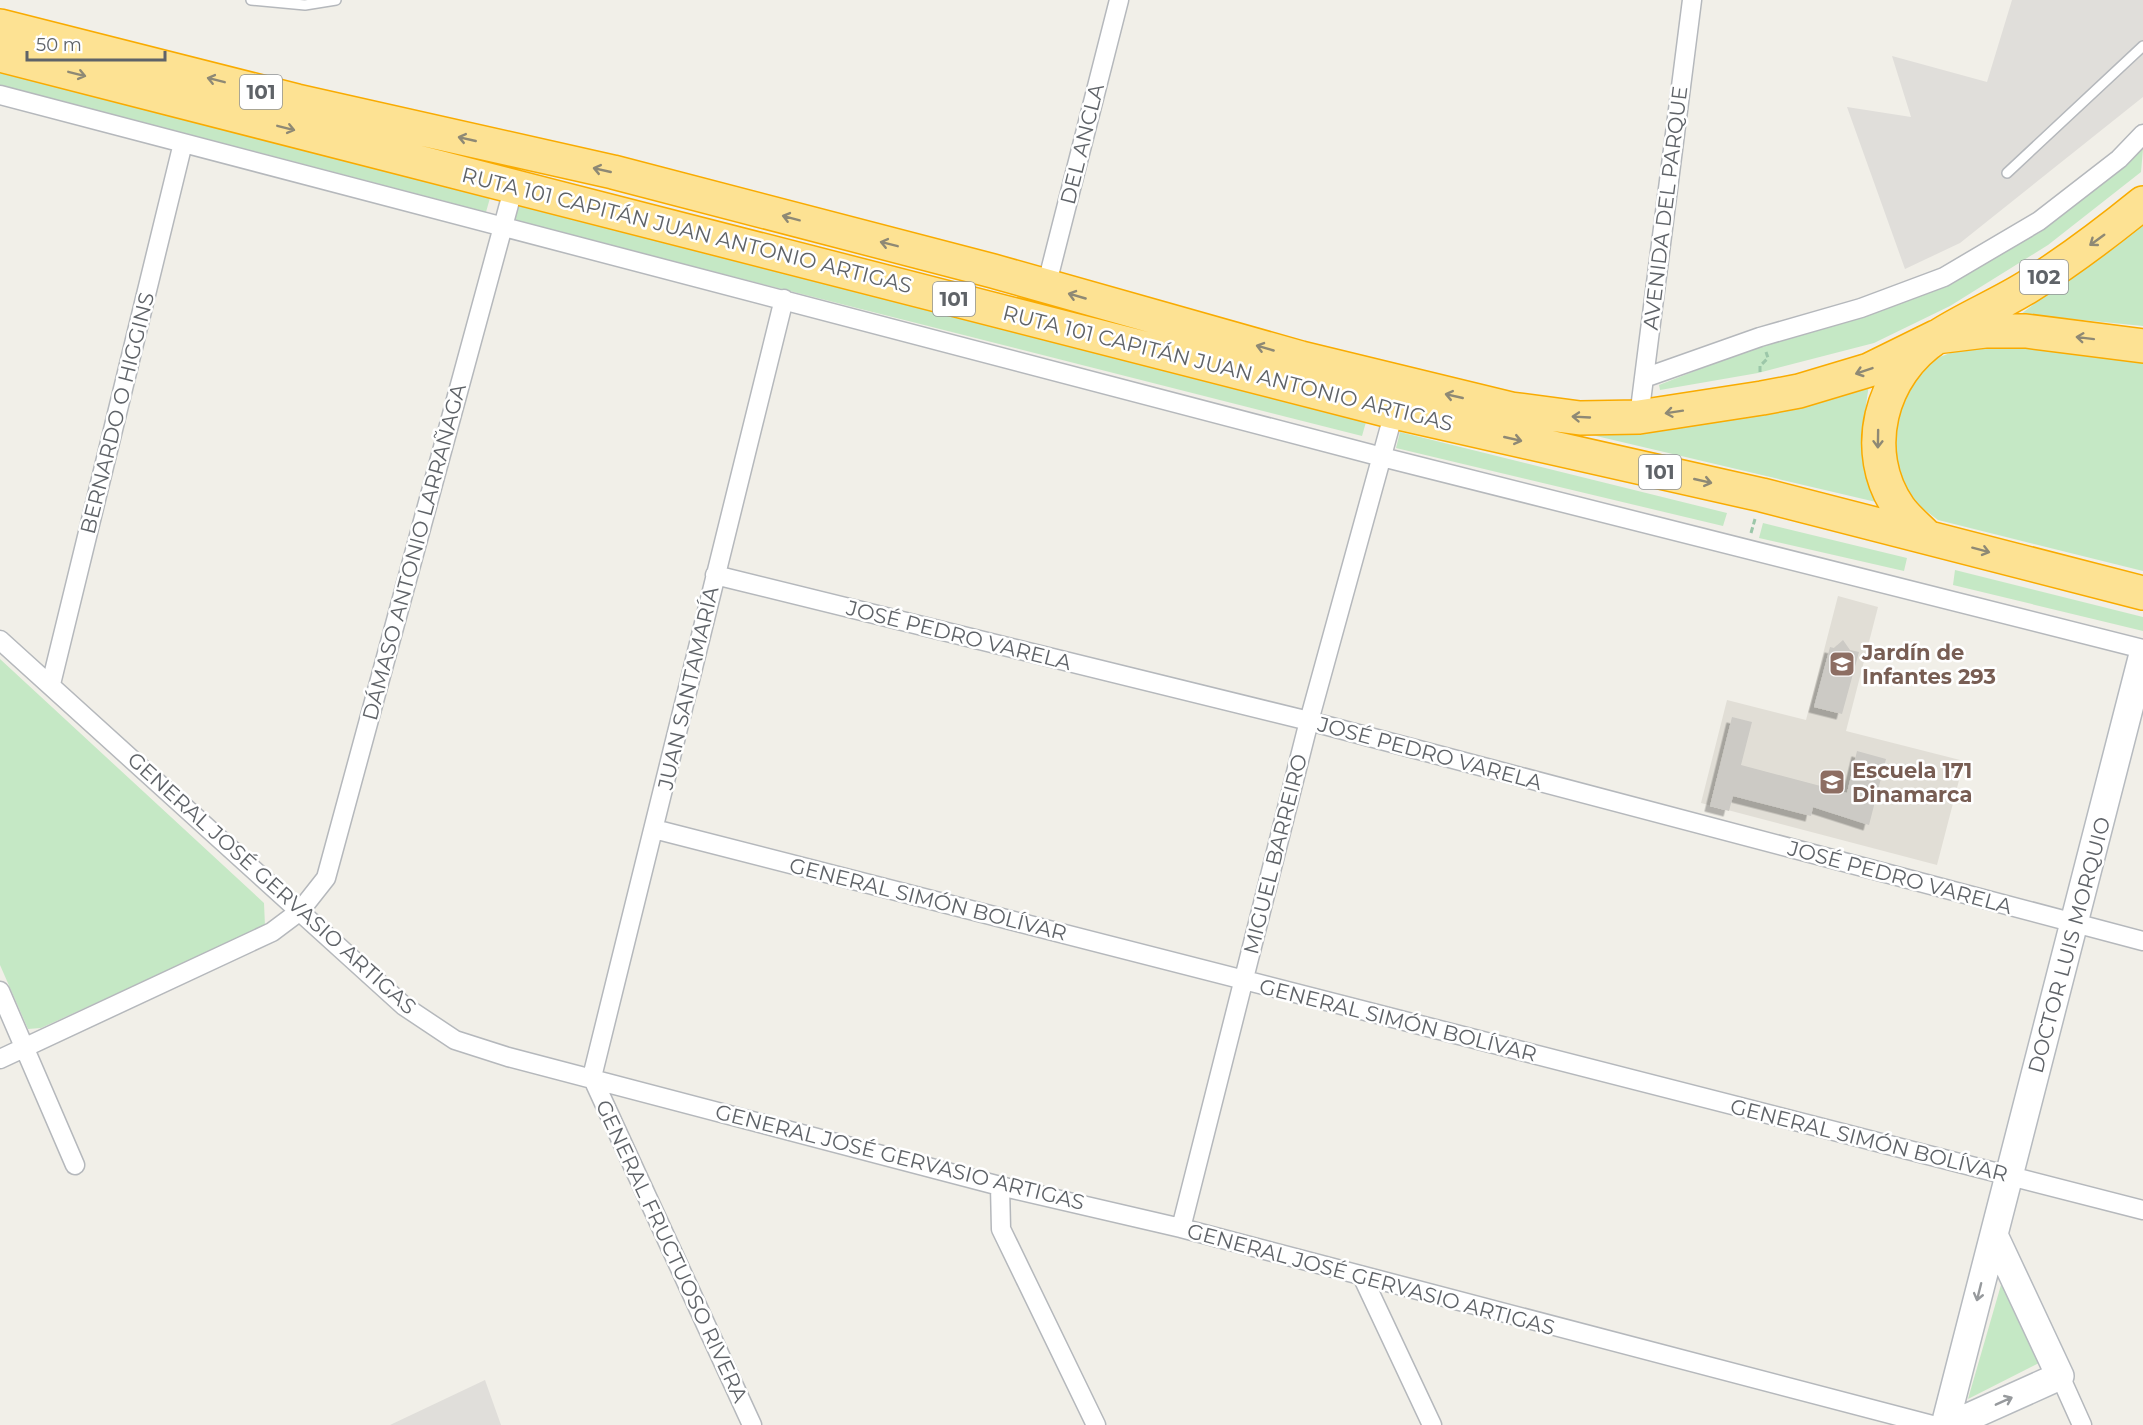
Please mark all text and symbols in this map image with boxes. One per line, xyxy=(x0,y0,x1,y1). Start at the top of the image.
scale bar xyxy=(27,24,165,62)
text: 50 m xyxy=(36,34,82,56)
one-way arrow xyxy=(67,69,86,81)
one-way arrow xyxy=(206,74,225,86)
road number: 101 xyxy=(240,75,282,109)
street label: DEL ANCLA xyxy=(1055,80,1109,207)
street label: AVENIDA DEL PARQUE xyxy=(1638,85,1692,331)
one-way arrow xyxy=(276,123,295,134)
one-way arrow xyxy=(457,133,477,144)
street label: RUTA 101 CAPITÁN JUAN ANTONIO ARTIGAS xyxy=(459,162,915,298)
one-way arrow xyxy=(593,163,612,175)
one-way arrow xyxy=(782,212,801,224)
one-way arrow xyxy=(2090,234,2106,246)
one-way arrow xyxy=(880,237,899,249)
road number: 102 xyxy=(2020,260,2068,294)
road number: 101 xyxy=(933,282,975,316)
street label: BERNARDO O HIGGINS xyxy=(75,290,159,536)
one-way arrow xyxy=(1068,290,1087,301)
street label: RUTA 101 CAPITÁN JUAN ANTONIO ARTIGAS xyxy=(1000,300,1456,436)
one-way arrow xyxy=(2076,332,2096,343)
one-way arrow xyxy=(1256,342,1275,353)
one-way arrow xyxy=(1855,367,1874,378)
street label: DÁMASO ANTONIO LARRAÑAGA xyxy=(357,380,471,723)
one-way arrow xyxy=(1444,390,1464,401)
one-way arrow xyxy=(1664,406,1684,417)
one-way arrow xyxy=(1571,412,1591,423)
one-way arrow xyxy=(1873,429,1884,448)
one-way arrow xyxy=(1503,433,1522,445)
road number: 101 xyxy=(1639,455,1681,489)
one-way arrow xyxy=(1693,476,1712,488)
one-way arrow xyxy=(1971,545,1990,556)
street label: JUAN SANTAMARÍA xyxy=(652,583,724,793)
street label: JOSÉ PEDRO VARELA xyxy=(843,595,1075,675)
place label: Jardín de Infantes 293 xyxy=(1861,640,1996,689)
school or university icon: Jardín de Infantes 293 xyxy=(1827,649,1857,679)
street label: JOSÉ PEDRO VARELA xyxy=(1314,711,1546,795)
street label: GENERAL JOSÉ GERVASIO ARTIGAS xyxy=(123,747,421,1019)
street label: MIGUEL BARREIRO xyxy=(1238,751,1312,957)
place label: Escuela 171 Dinamarca xyxy=(1852,758,1972,807)
school or university icon: Escuela 171 Dinamarca xyxy=(1817,767,1847,797)
street label: DOCTOR LUIS MORQUIO xyxy=(2023,814,2115,1076)
street label: JOSÉ PEDRO VARELA xyxy=(1784,835,2016,919)
street label: GENERAL SIMÓN BOLÍVAR xyxy=(787,852,1069,946)
street label: GENERAL SIMÓN BOLÍVAR xyxy=(1257,973,1539,1067)
street label: GENERAL SIMÓN BOLÍVAR xyxy=(1728,1093,2010,1187)
street label: GENERAL FRUCTUOSO RIVERA xyxy=(591,1096,754,1407)
street label: GENERAL JOSÉ GERVASIO ARTIGAS xyxy=(713,1099,1087,1215)
street label: GENERAL JOSÉ GERVASIO ARTIGAS xyxy=(1184,1218,1558,1340)
one-way arrow xyxy=(1973,1282,1985,1301)
one-way arrow xyxy=(1994,1395,2013,1406)

